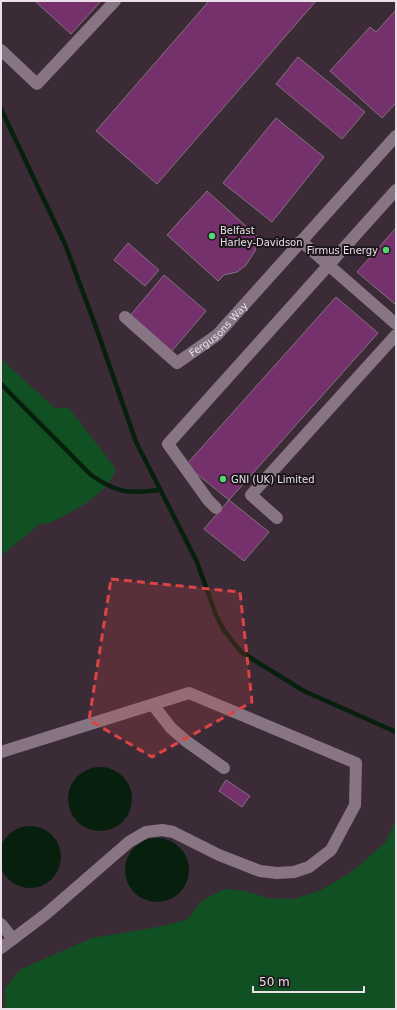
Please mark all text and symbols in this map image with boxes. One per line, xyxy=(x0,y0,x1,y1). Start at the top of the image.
place label: Belfast Harley-Davidson xyxy=(220,225,303,248)
marker: Belfast Harley-Davidson xyxy=(207,231,217,241)
place label: Firmus Energy xyxy=(307,245,378,256)
marker: Firmus Energy xyxy=(381,245,391,255)
street label: Fergusons Way xyxy=(187,300,250,359)
marker: GNI (UK) Limited xyxy=(218,474,228,484)
place label: GNI (UK) Limited xyxy=(231,474,315,485)
scale bar xyxy=(253,968,364,994)
text: 50 m xyxy=(259,975,290,989)

